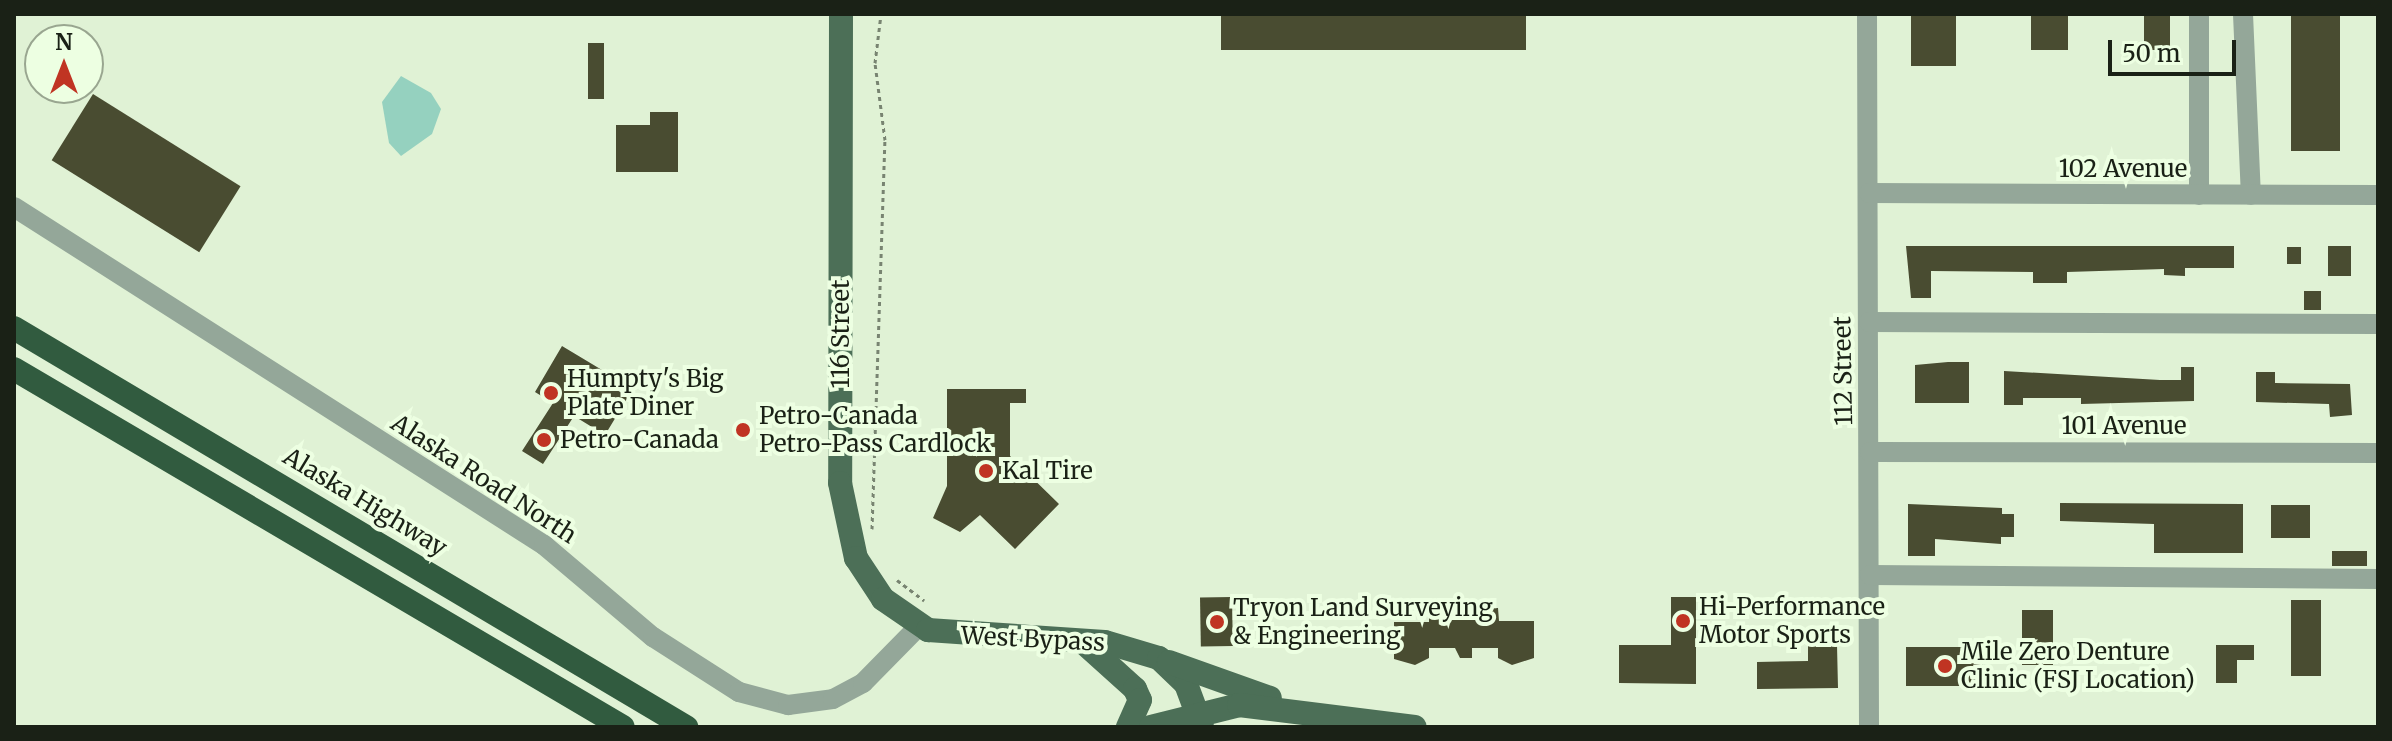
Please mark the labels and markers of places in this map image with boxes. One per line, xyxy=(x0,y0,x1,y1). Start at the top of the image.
place label: Humpty's Big Plate Diner xyxy=(567,365,724,421)
marker: Humpty's Big Plate Diner xyxy=(542,384,560,402)
place label: Petro-Canada Petro-Pass Cardlock xyxy=(759,402,991,458)
marker: Petro-Canada Petro-Pass Cardlock xyxy=(734,421,752,439)
place label: Petro-Canada xyxy=(560,426,719,454)
marker: Petro-Canada xyxy=(535,431,553,449)
place label: Kal Tire xyxy=(1002,457,1093,485)
marker: Kal Tire xyxy=(977,462,995,480)
place label: Hi-Performance Motor Sports xyxy=(1699,593,1885,649)
place label: Tryon Land Surveying & Engineering xyxy=(1233,594,1493,650)
marker: Hi-Performance Motor Sports xyxy=(1674,612,1692,630)
marker: Tryon Land Surveying & Engineering xyxy=(1208,613,1226,631)
place label: Mile Zero Denture Clinic (FSJ Location) xyxy=(1961,638,2195,694)
marker: Mile Zero Denture Clinic (FSJ Location) xyxy=(1936,657,1954,675)

